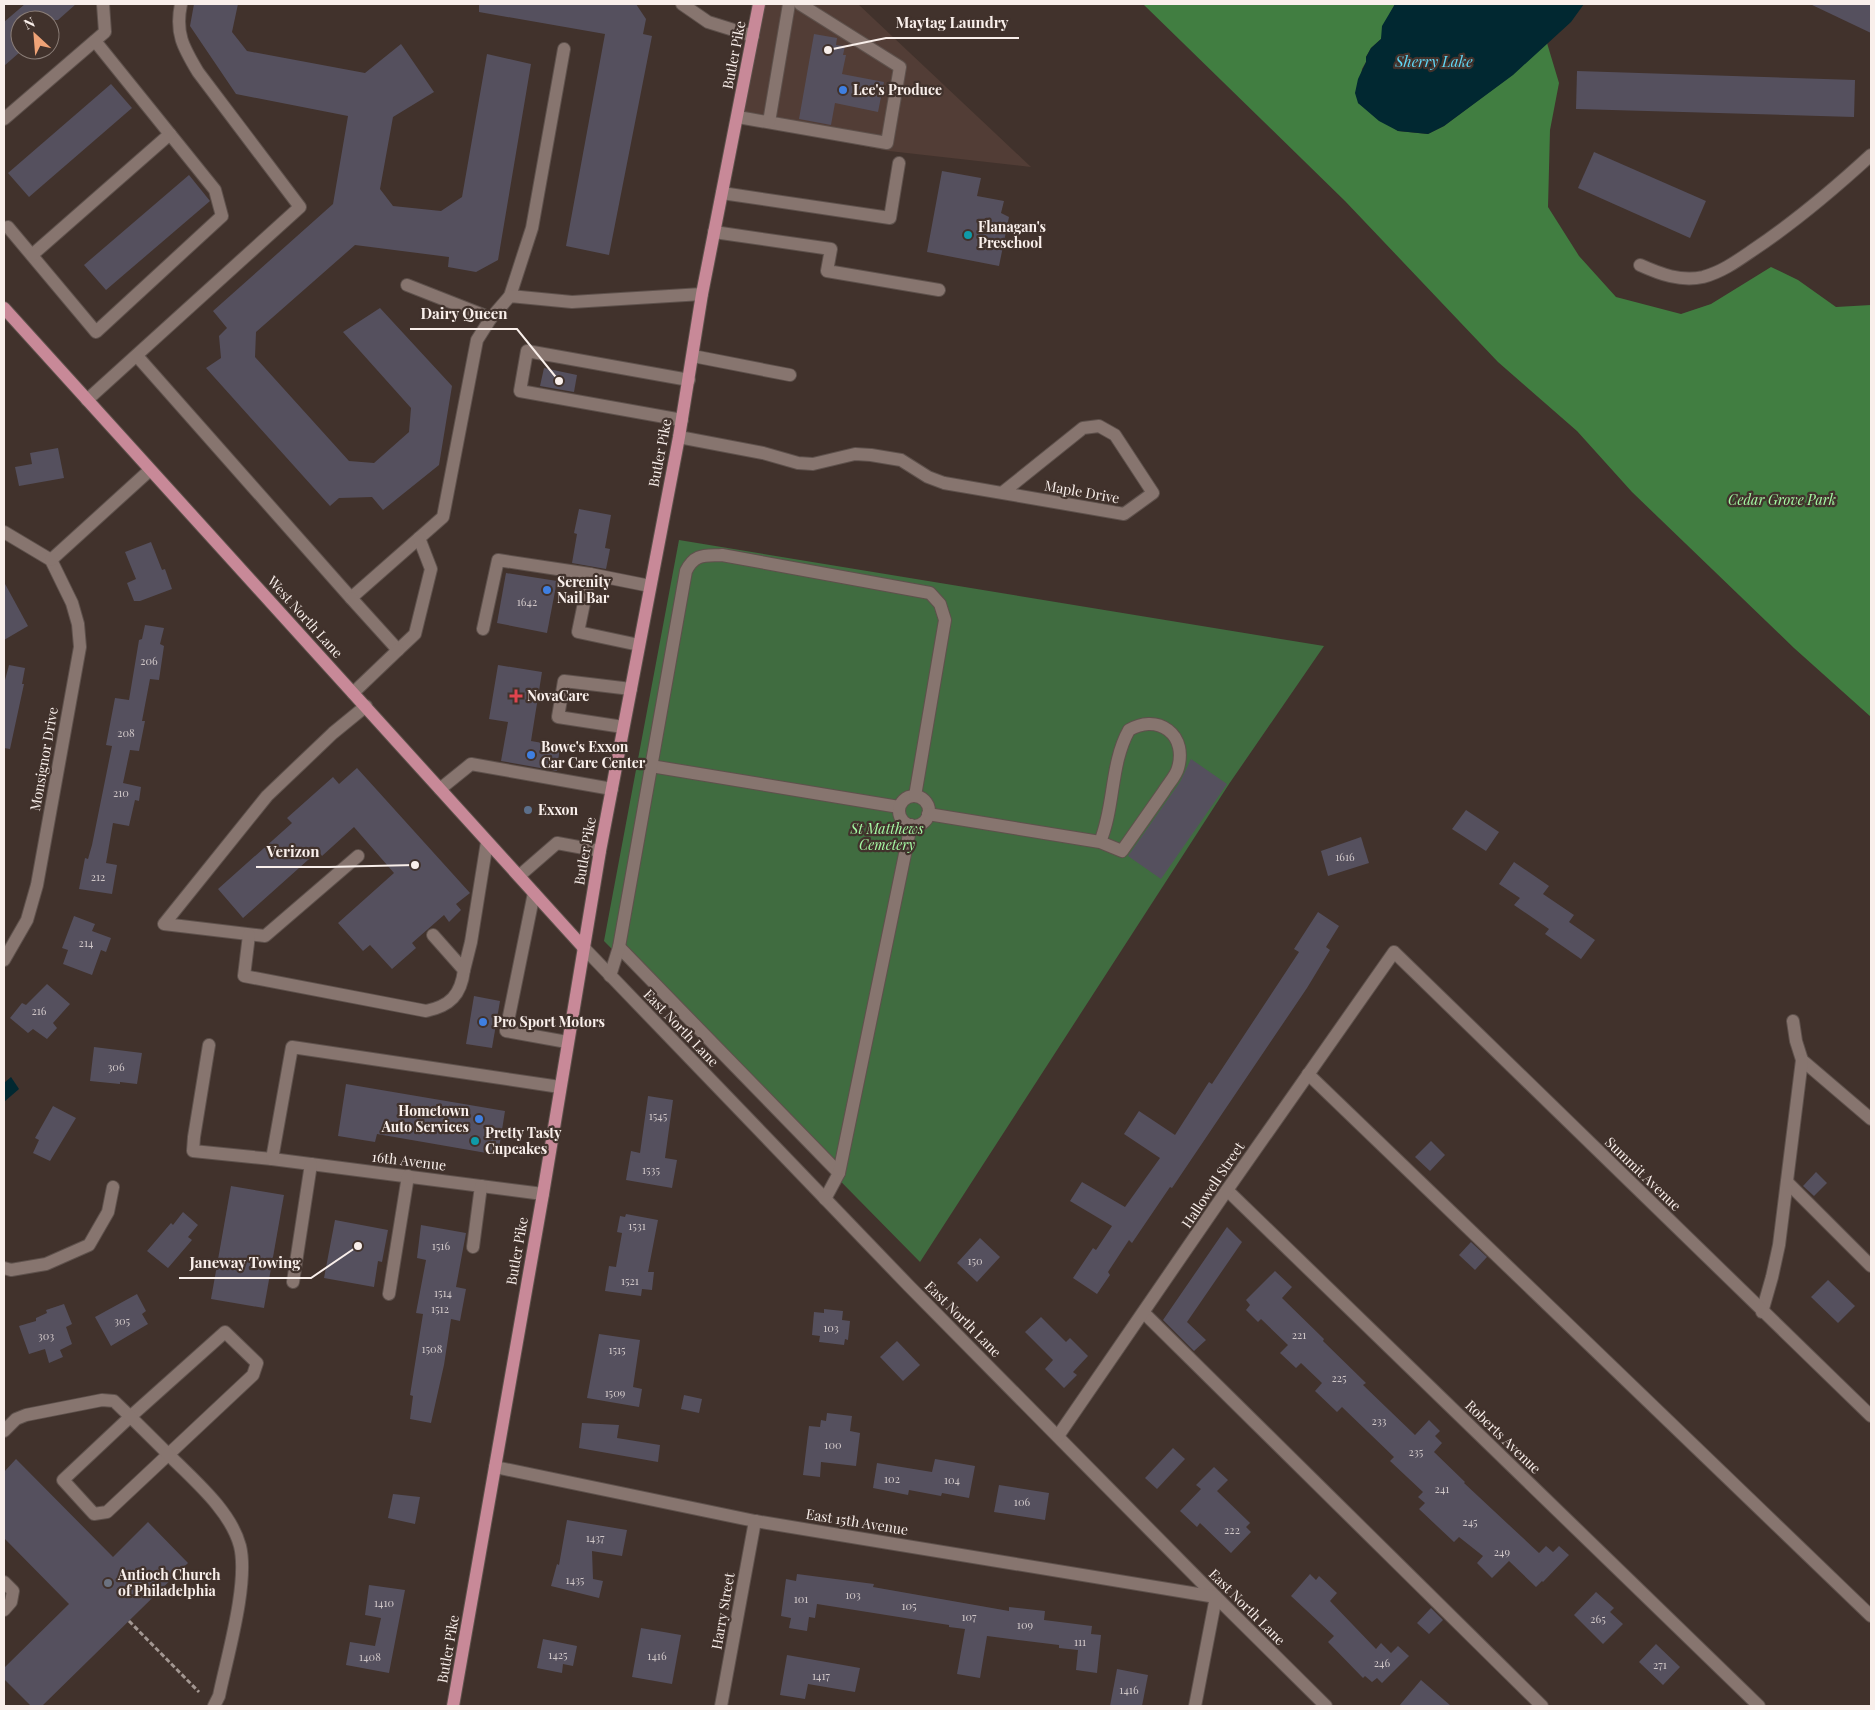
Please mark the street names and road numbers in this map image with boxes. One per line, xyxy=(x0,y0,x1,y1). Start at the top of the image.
street label: Butler Pike xyxy=(718,19,749,91)
street label: Butler Pike xyxy=(644,417,675,489)
street label: Maple Drive xyxy=(1043,476,1121,507)
street label: West North Lane xyxy=(263,571,347,662)
street label: Monsignor Drive xyxy=(25,705,62,812)
street label: Butler Pike xyxy=(569,815,600,886)
street label: East North Lane xyxy=(640,985,723,1071)
street label: Summit Avenue xyxy=(1601,1133,1685,1215)
street label: Hallowell Street xyxy=(1177,1137,1249,1231)
street label: 16th Avenue xyxy=(371,1147,447,1174)
street label: Butler Pike xyxy=(501,1215,532,1286)
street label: East North Lane xyxy=(921,1276,1006,1361)
street label: Roberts Avenue xyxy=(1461,1396,1545,1478)
street label: East 15th Avenue xyxy=(805,1504,910,1539)
street label: East North Lane xyxy=(1205,1564,1290,1649)
street label: Harry Street xyxy=(706,1570,739,1651)
street label: Butler Pike xyxy=(432,1613,463,1684)

